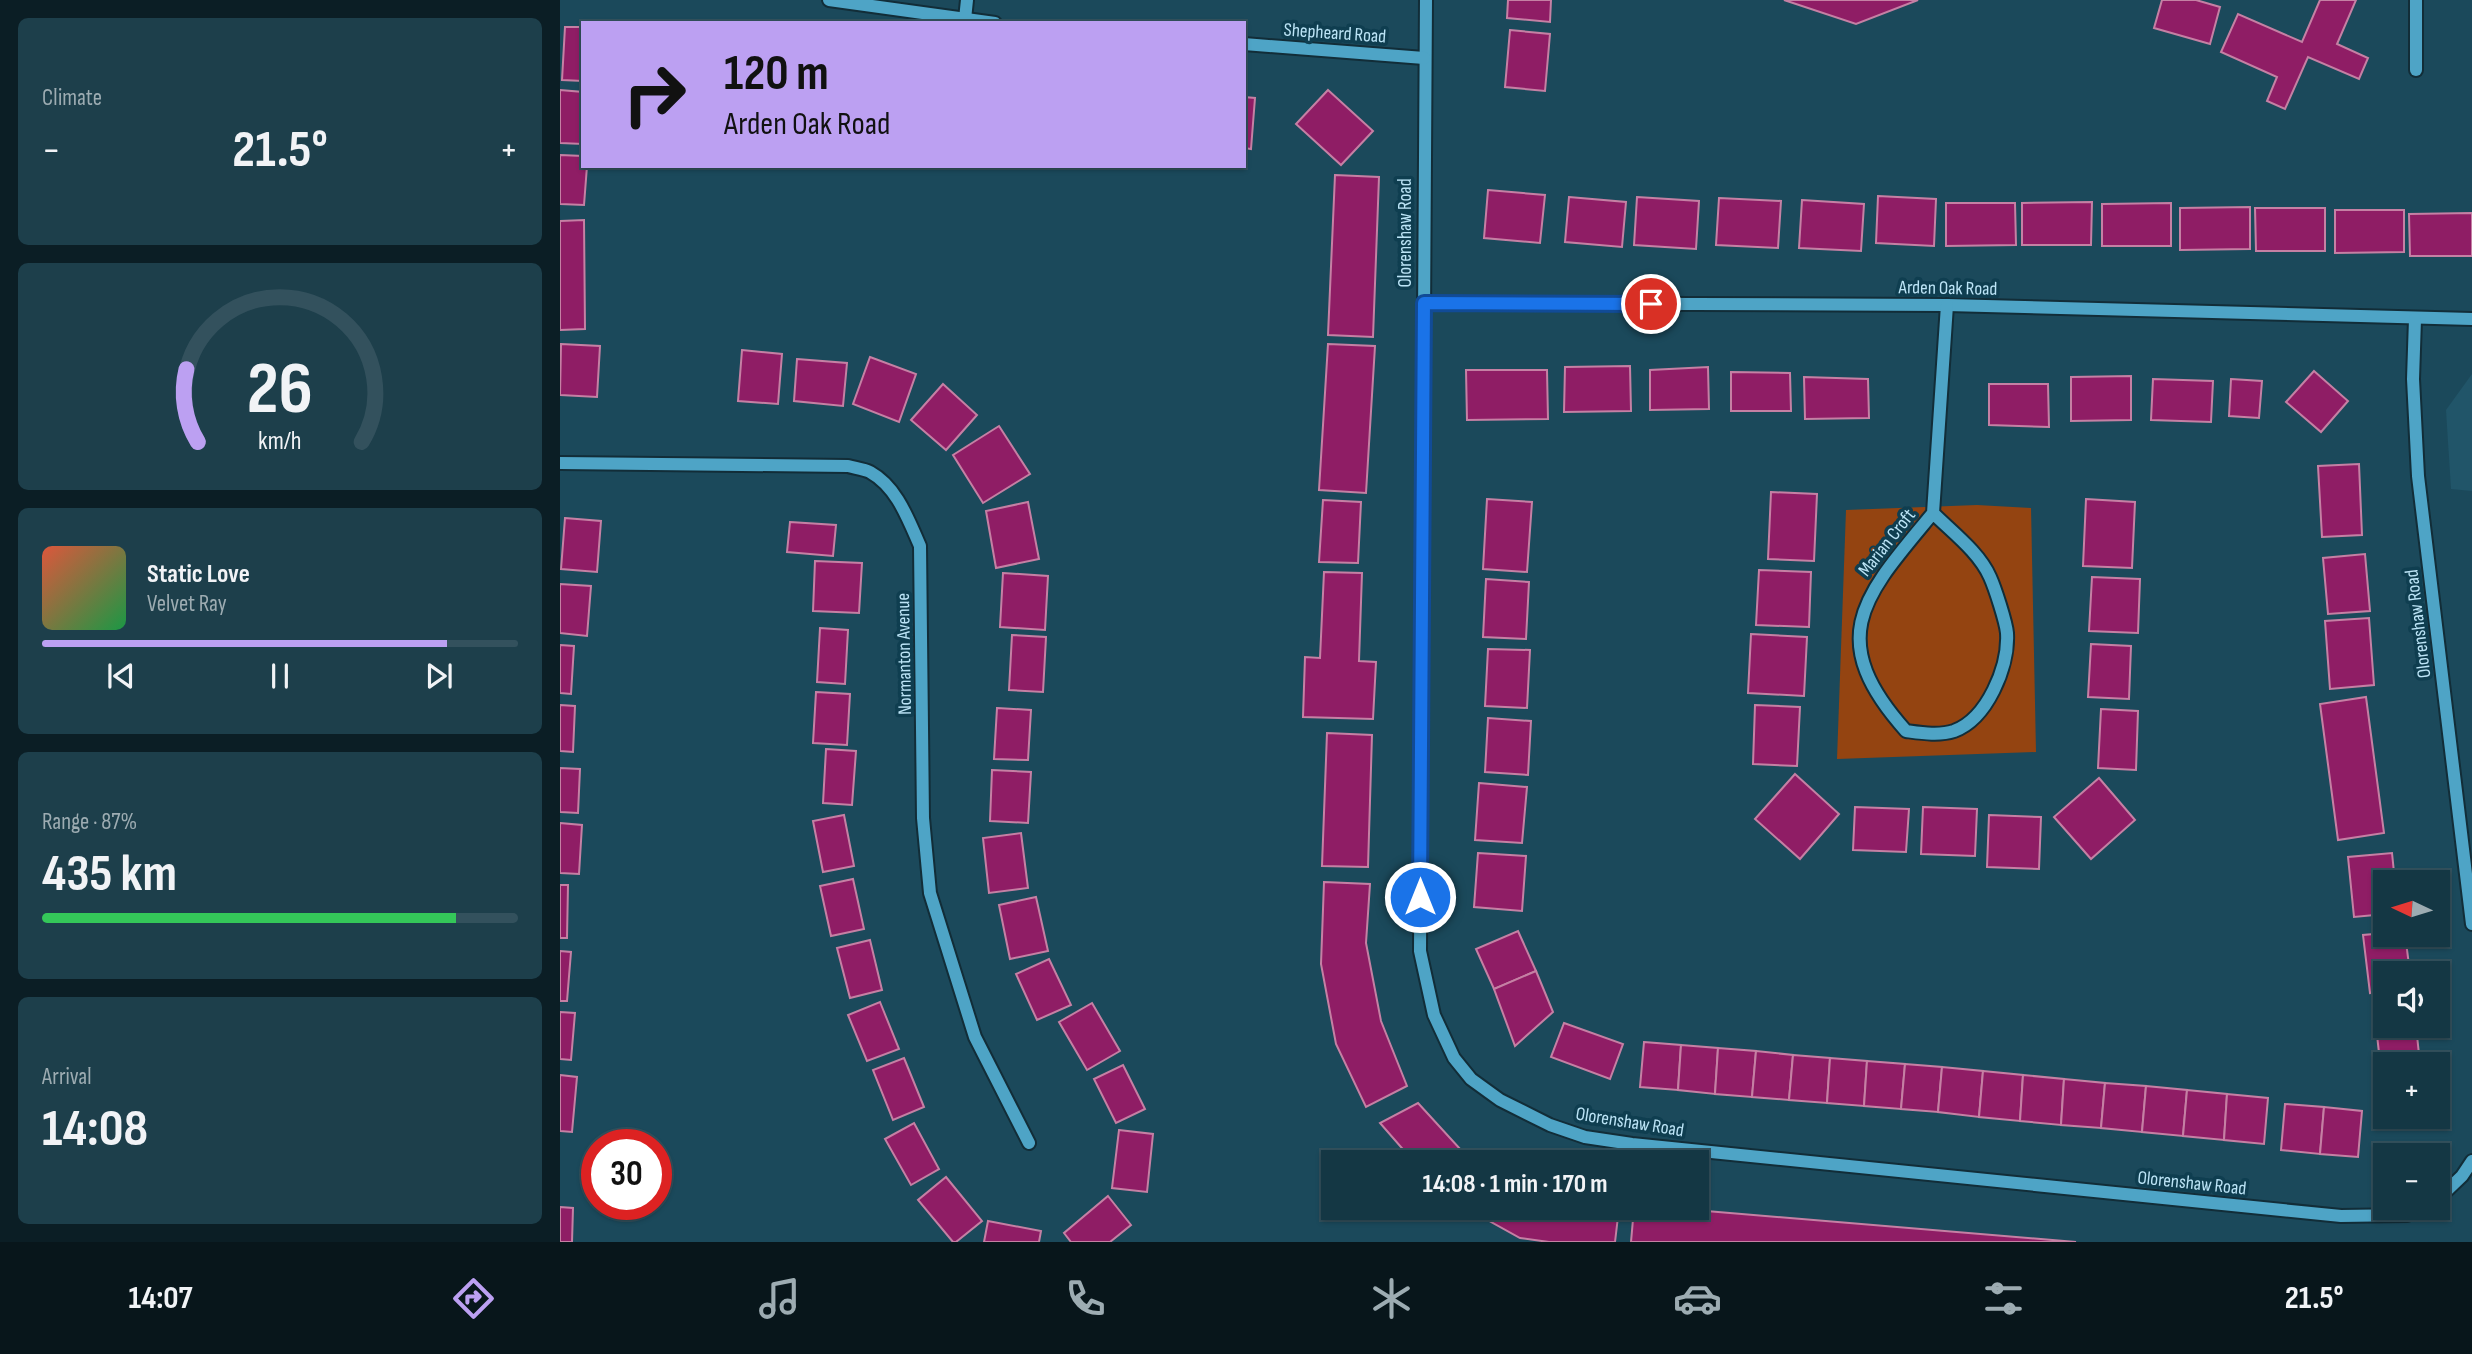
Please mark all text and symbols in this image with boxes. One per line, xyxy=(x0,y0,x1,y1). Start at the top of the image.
street label: Shepheard Road xyxy=(1283,18,1387,49)
text: 120 m xyxy=(724,45,829,104)
icon: right xyxy=(609,49,700,140)
text: Climate xyxy=(42,84,102,112)
text: Arden Oak Road xyxy=(724,105,890,144)
text: 21.5° xyxy=(232,119,328,182)
text: − xyxy=(42,128,61,173)
text: + xyxy=(499,128,518,173)
street label: Olorenshaw Road xyxy=(1394,178,1417,288)
pin xyxy=(1621,274,1681,334)
street label: Arden Oak Road xyxy=(1897,276,1998,301)
icon: arrive xyxy=(1632,285,1670,323)
text: 26 xyxy=(247,347,313,435)
text: km/h xyxy=(258,426,302,457)
street label: Marian Croft xyxy=(1854,504,1921,581)
text: Static Love xyxy=(147,559,250,590)
street label: Olorenshaw Road xyxy=(2400,568,2437,679)
text: Velvet Ray xyxy=(147,590,227,618)
street label: Normanton Avenue xyxy=(892,593,917,715)
icon: previous xyxy=(102,657,140,695)
icon: pause xyxy=(261,657,299,695)
icon: next xyxy=(420,657,458,695)
text: Range · 87% xyxy=(42,808,137,836)
text: 435 km xyxy=(42,843,177,906)
position arrow xyxy=(1383,860,1457,934)
north arrow xyxy=(2373,870,2450,947)
map controls xyxy=(2373,870,2450,1220)
button: sound xyxy=(2373,961,2450,1038)
button: + xyxy=(2373,1052,2450,1129)
text: Arrival xyxy=(42,1063,91,1091)
text: 14:08 xyxy=(42,1098,148,1161)
street label: Olorenshaw Road xyxy=(1574,1103,1686,1142)
speed limit sign: 30 xyxy=(581,1129,672,1220)
button: − xyxy=(2373,1143,2450,1220)
street label: Olorenshaw Road xyxy=(2136,1166,2247,1201)
text: 14:08 · 1 min · 170 m xyxy=(1423,1169,1607,1200)
icon: directions xyxy=(449,1274,498,1323)
icon: music xyxy=(755,1274,804,1323)
icon: phone xyxy=(1061,1274,1110,1323)
icon: climate xyxy=(1367,1274,1416,1323)
icon: car xyxy=(1673,1274,1722,1323)
icon: filters xyxy=(1979,1274,2028,1323)
text: 14:07 xyxy=(128,1279,192,1318)
text: 21.5° xyxy=(2285,1279,2344,1318)

